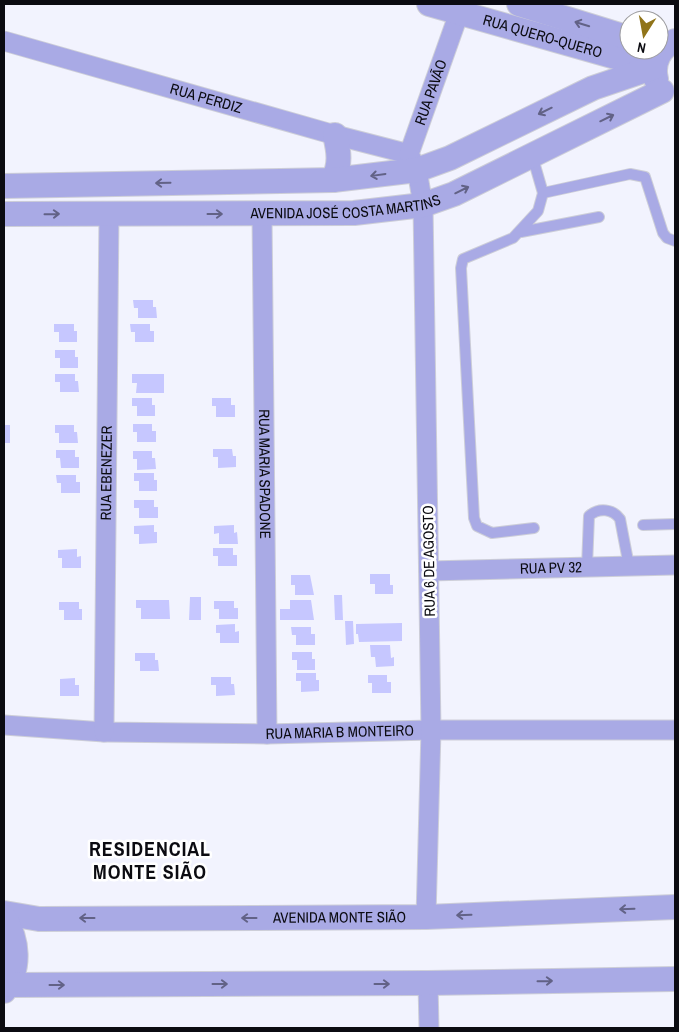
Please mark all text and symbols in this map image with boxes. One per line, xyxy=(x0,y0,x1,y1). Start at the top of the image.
street label: RUA QUERO-QUERO xyxy=(481,9,605,63)
north arrow xyxy=(619,10,669,60)
one-way arrow xyxy=(575,18,591,28)
text: N xyxy=(636,38,647,57)
street label: RUA PAVÃO xyxy=(409,56,452,128)
street label: RUA PERDIZ xyxy=(168,78,245,118)
one-way arrow xyxy=(538,107,553,116)
one-way arrow xyxy=(599,113,614,122)
one-way arrow xyxy=(370,170,386,180)
one-way arrow xyxy=(155,178,172,188)
one-way arrow xyxy=(454,185,469,195)
street label: AVENIDA JOSÉ COSTA MARTINS xyxy=(249,189,443,223)
one-way arrow xyxy=(44,209,60,218)
one-way arrow xyxy=(206,209,223,219)
street label: RUA MARIA SPADONE xyxy=(254,409,276,539)
street label: RUA EBENEZER xyxy=(95,425,117,521)
street label: RUA 6 DE AGOSTO xyxy=(417,505,440,617)
street label: RUA PV 32 xyxy=(520,556,582,579)
street label: RUA MARIA B MONTEIRO xyxy=(265,719,414,744)
district label: RESIDENCIAL MONTE SIÃO xyxy=(89,835,211,885)
one-way arrow xyxy=(619,904,635,914)
street label: AVENIDA MONTE SIÃO xyxy=(272,906,406,928)
one-way arrow xyxy=(456,910,472,920)
one-way arrow xyxy=(79,913,95,923)
one-way arrow xyxy=(241,913,257,922)
one-way arrow xyxy=(536,976,553,986)
one-way arrow xyxy=(212,979,228,989)
one-way arrow xyxy=(374,979,390,989)
one-way arrow xyxy=(49,980,65,989)

